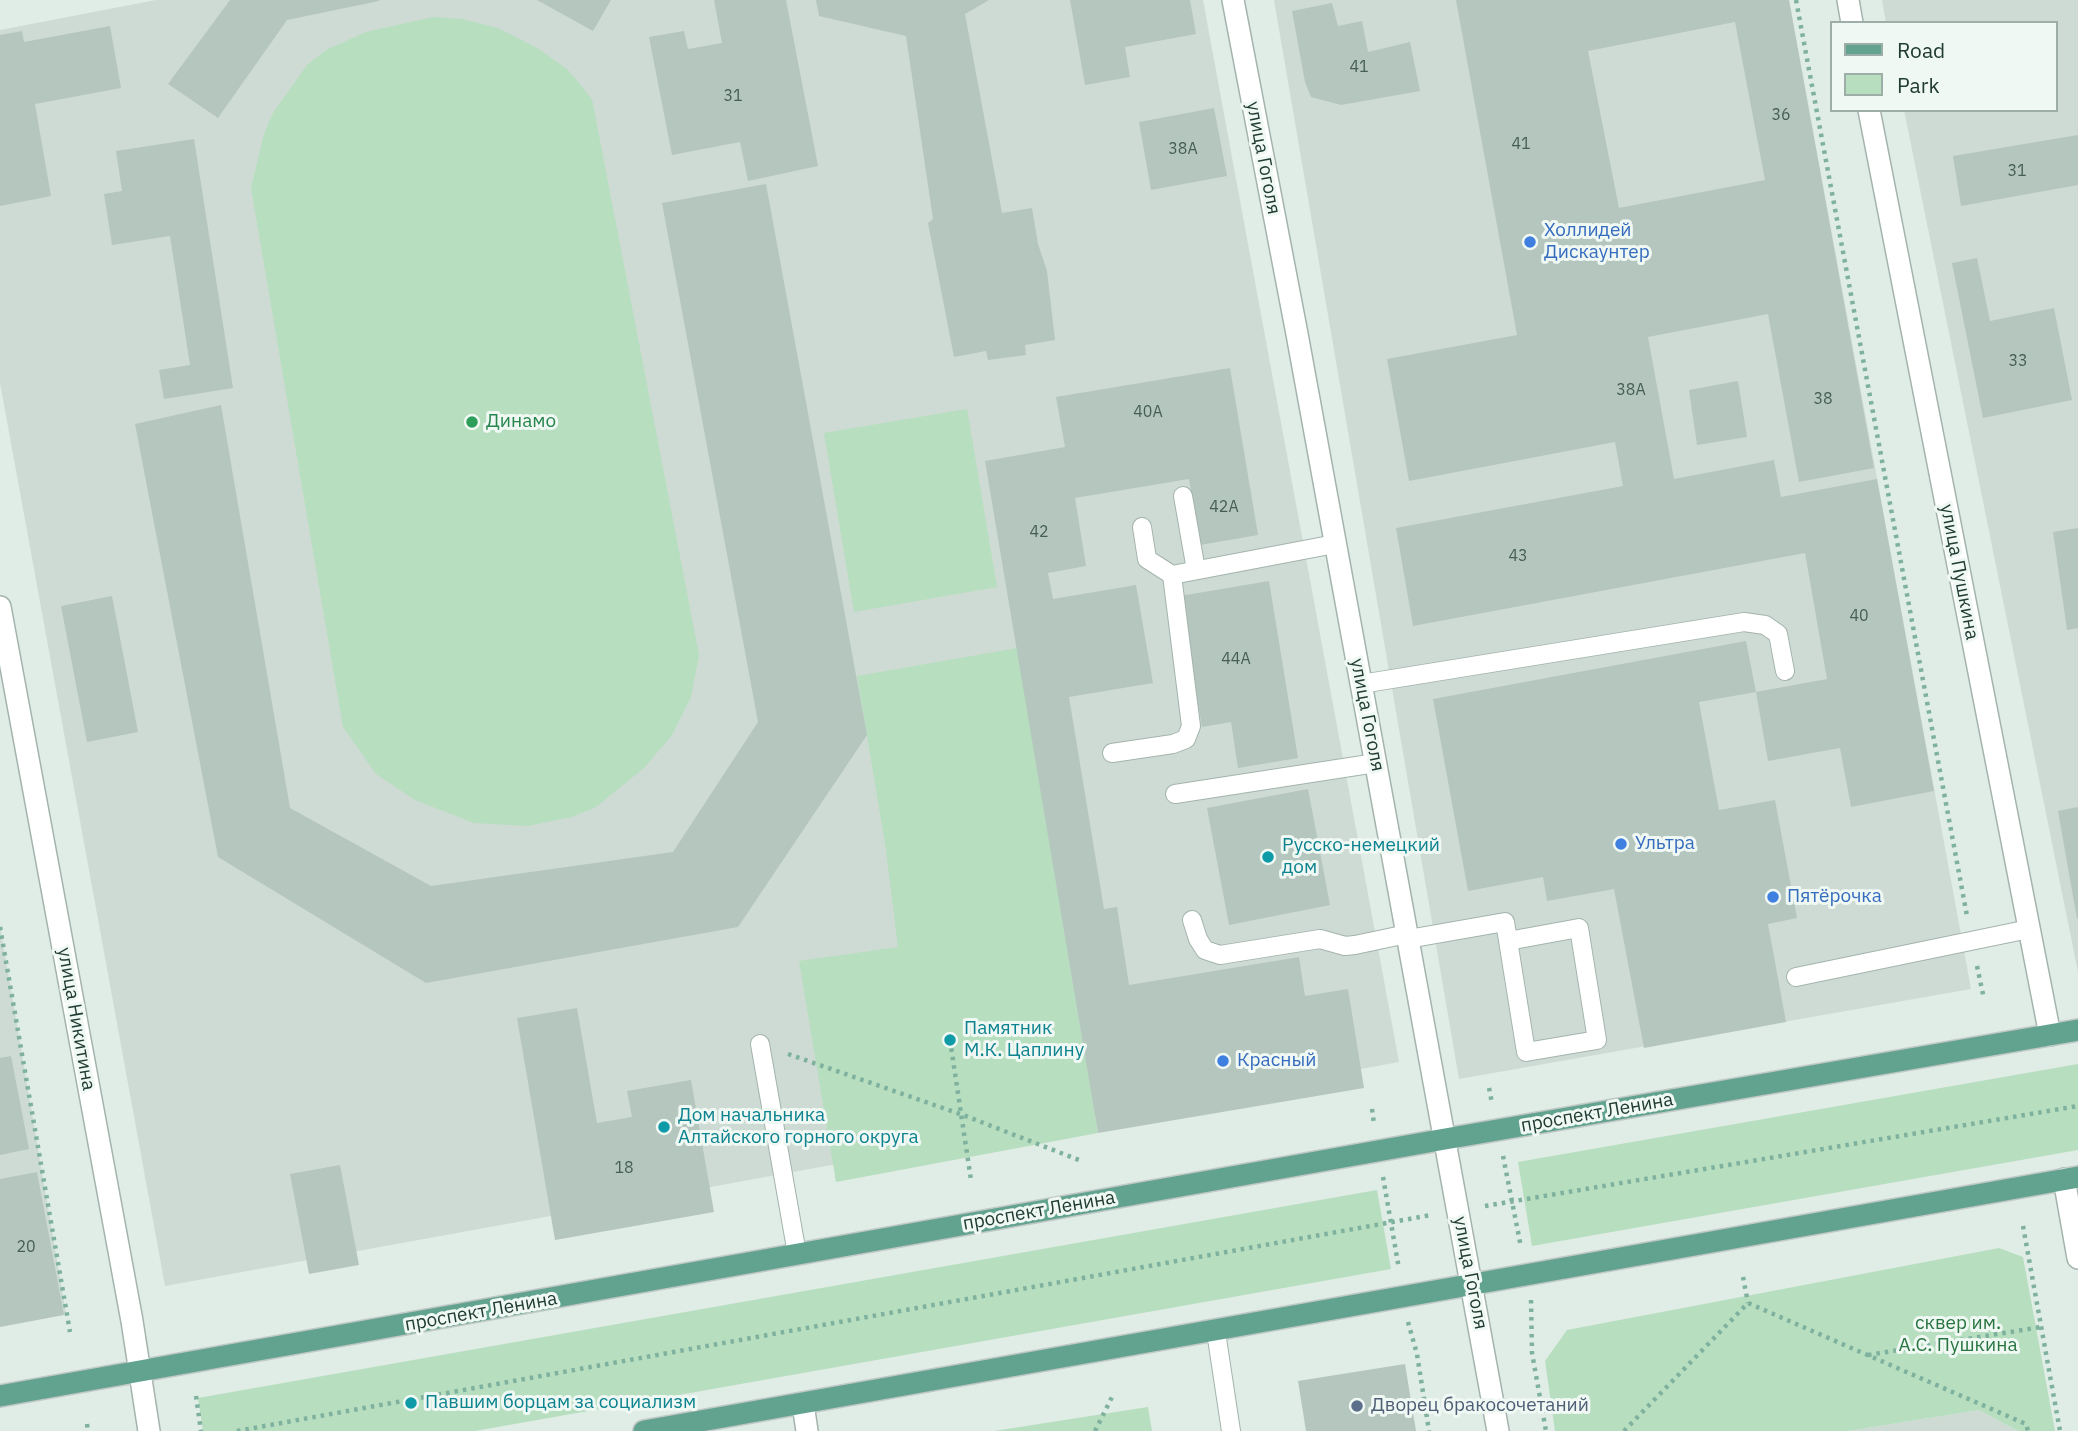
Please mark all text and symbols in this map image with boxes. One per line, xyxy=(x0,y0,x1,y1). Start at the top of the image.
legend xyxy=(1829,21,2057,112)
text: Road xyxy=(1897,36,1945,64)
house number: 41 xyxy=(1349,57,1369,77)
text: Park xyxy=(1897,71,1940,99)
house number: 31 xyxy=(723,86,743,106)
street label: улица Гоголя xyxy=(1241,100,1285,216)
house number: 36 xyxy=(1771,105,1791,125)
house number: 41 xyxy=(1511,134,1531,154)
house number: 38А xyxy=(1168,139,1198,159)
house number: 31 xyxy=(2007,161,2027,181)
place label: Холлидей Дискаунтер xyxy=(1544,220,1650,264)
marker: Холлидей Дискаунтер xyxy=(1522,234,1538,250)
house number: 33 xyxy=(2008,351,2028,371)
house number: 38А xyxy=(1616,380,1646,400)
house number: 38 xyxy=(1813,389,1833,409)
house number: 40А xyxy=(1133,402,1163,422)
place label: Динамо xyxy=(486,411,556,433)
marker: Динамо xyxy=(464,414,480,430)
house number: 42А xyxy=(1209,497,1239,517)
street label: улица Пушкина xyxy=(1935,502,1983,642)
house number: 42 xyxy=(1029,522,1049,542)
house number: 43 xyxy=(1508,546,1528,566)
house number: 40 xyxy=(1849,606,1869,626)
house number: 44А xyxy=(1221,649,1251,669)
street label: улица Гоголя xyxy=(1345,657,1389,773)
place label: Ультра xyxy=(1635,833,1695,855)
place label: Русско-немецкий дом xyxy=(1282,835,1440,879)
marker: Ультра xyxy=(1613,836,1629,852)
marker: Русско-немецкий дом xyxy=(1260,849,1276,865)
place label: Пятёрочка xyxy=(1787,886,1882,908)
marker: Пятёрочка xyxy=(1765,889,1781,905)
street label: улица Никитина xyxy=(52,946,100,1092)
place label: Памятник М.К. Цаплину xyxy=(964,1018,1084,1062)
marker: Памятник М.К. Цаплину xyxy=(942,1032,958,1048)
place label: Красный xyxy=(1237,1050,1316,1072)
marker: Красный xyxy=(1215,1053,1231,1069)
street label: проспект Ленина xyxy=(1519,1088,1675,1138)
place label: Дом начальника Алтайского горного округа xyxy=(678,1105,919,1149)
marker: Дом начальника Алтайского горного округа xyxy=(656,1119,672,1135)
house number: 18 xyxy=(614,1158,634,1178)
street label: проспект Ленина xyxy=(961,1186,1117,1236)
street label: улица Гоголя xyxy=(1448,1215,1492,1331)
house number: 20 xyxy=(16,1237,36,1257)
street label: проспект Ленина xyxy=(403,1287,559,1337)
park label: сквер им. А.С. Пушкина xyxy=(1898,1313,2018,1357)
place label: Павшим борцам за социализм xyxy=(425,1392,696,1414)
marker: Павшим борцам за социализм xyxy=(403,1395,419,1411)
place label: Дворец бракосочетаний xyxy=(1371,1395,1589,1417)
marker: Дворец бракосочетаний xyxy=(1349,1398,1365,1414)

